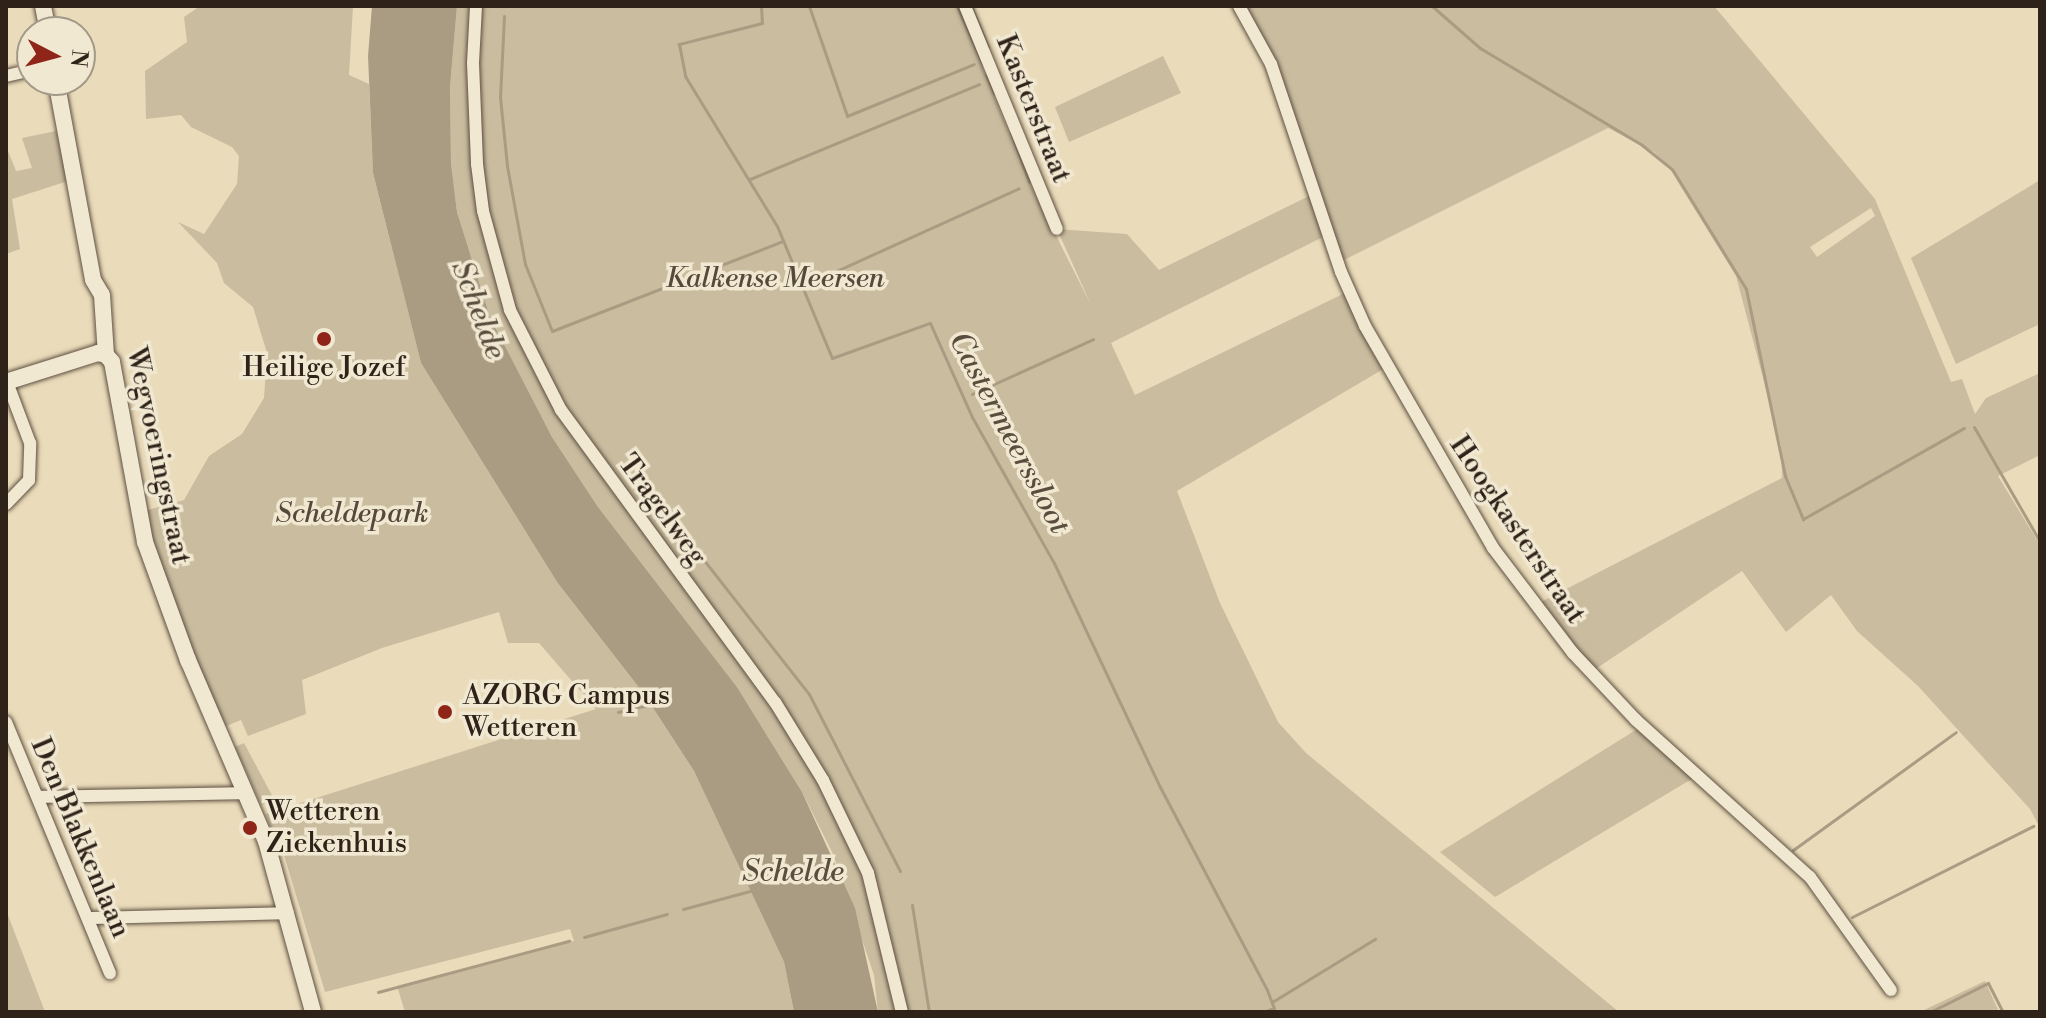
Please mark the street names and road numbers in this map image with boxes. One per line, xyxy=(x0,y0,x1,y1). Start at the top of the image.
street label: Kasterstraat xyxy=(988,30,1078,188)
street label: Wegvoeringstraat xyxy=(119,344,197,568)
street label: Hoogkasterstraat xyxy=(1442,430,1592,630)
street label: Tragelweg xyxy=(610,448,714,572)
street label: Den Blakkenlaan xyxy=(23,733,137,943)

